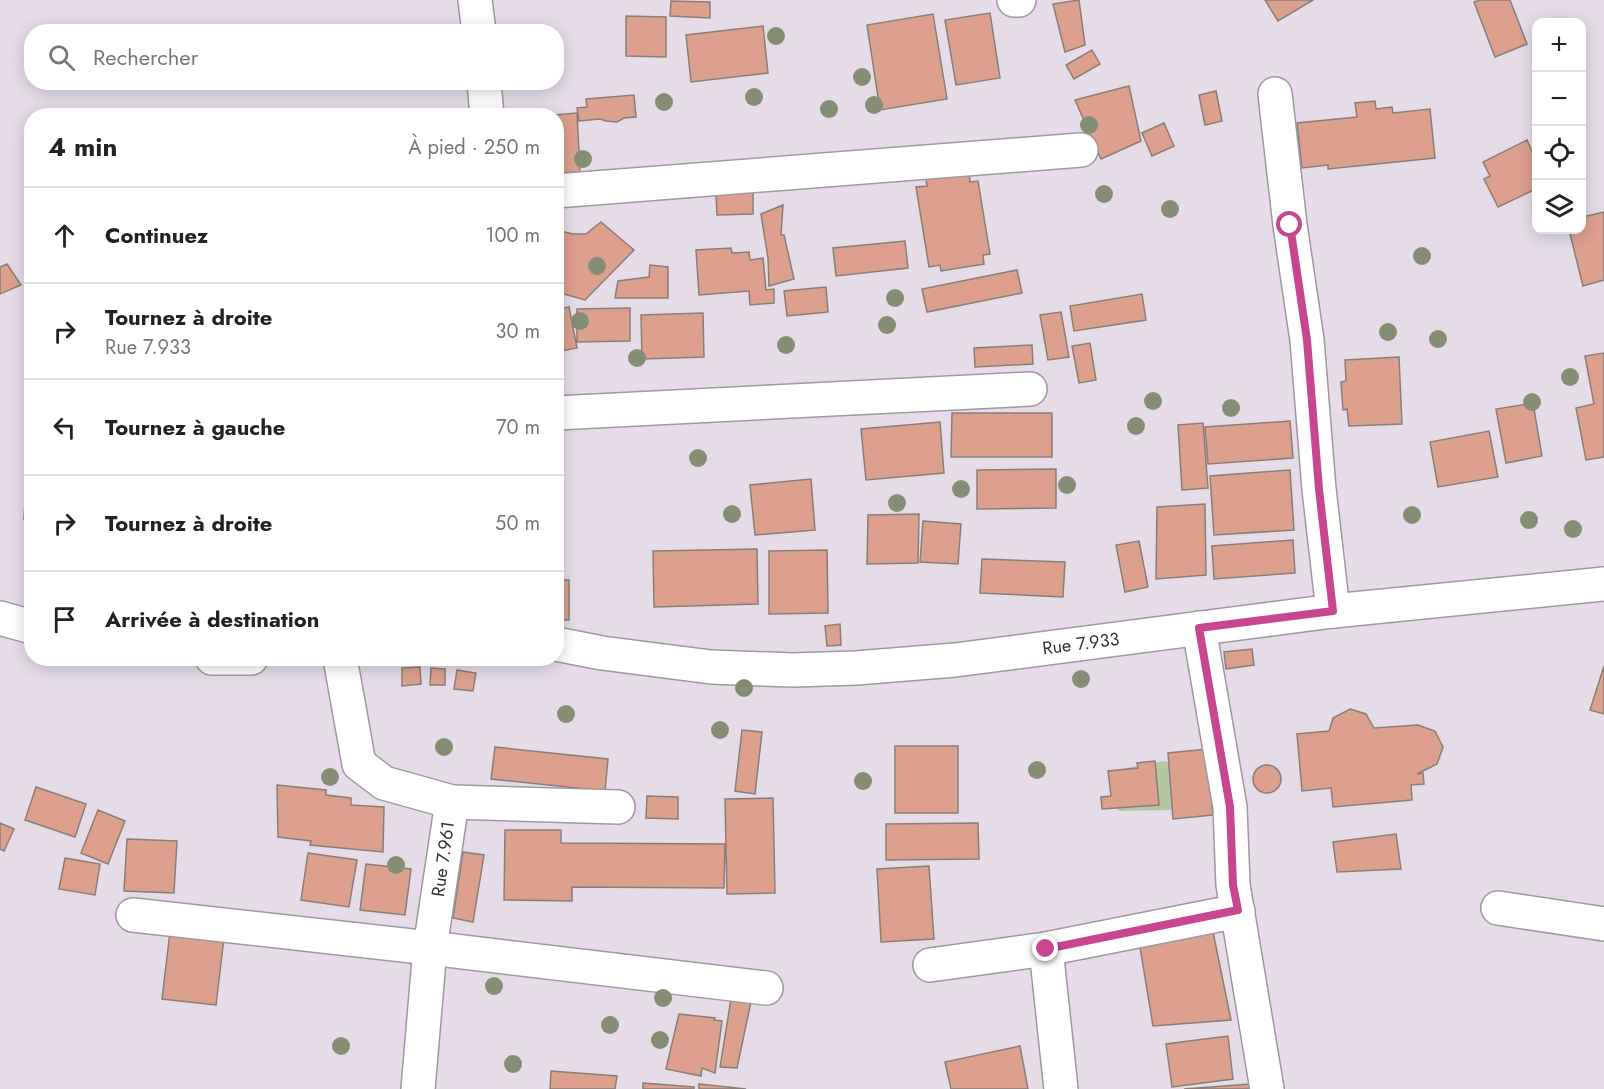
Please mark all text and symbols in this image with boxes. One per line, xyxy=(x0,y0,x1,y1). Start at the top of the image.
map controls xyxy=(1532,18,1586,234)
button: + xyxy=(1532,18,1586,72)
search box xyxy=(24,24,564,90)
icon: search xyxy=(45,41,78,74)
text: Rechercher xyxy=(93,41,198,73)
button: − xyxy=(1532,72,1586,126)
button: locate xyxy=(1532,126,1586,180)
text: 4 min xyxy=(48,128,117,166)
text: À pied · 250 m xyxy=(408,133,540,162)
button: layers xyxy=(1532,180,1586,234)
route start xyxy=(1276,211,1302,237)
icon: ahead xyxy=(48,219,81,252)
text: Continuez xyxy=(105,219,208,251)
text: 100 m xyxy=(485,221,540,250)
text: Tournez à droite xyxy=(105,301,272,333)
icon: right xyxy=(48,315,81,348)
text: 30 m xyxy=(495,317,540,346)
text: Rue 7.933 xyxy=(105,333,191,362)
icon: left xyxy=(48,411,81,444)
text: Tournez à gauche xyxy=(105,411,285,443)
text: 70 m xyxy=(496,413,540,442)
icon: right xyxy=(48,507,81,540)
text: Tournez à droite xyxy=(105,507,272,539)
text: 50 m xyxy=(495,509,540,538)
icon: arrive xyxy=(48,603,81,636)
text: Arrivée à destination xyxy=(105,603,319,635)
street label: Rue 7.933 xyxy=(1041,626,1121,662)
street label: Rue 7.961 xyxy=(425,820,461,898)
route end xyxy=(1032,935,1058,961)

